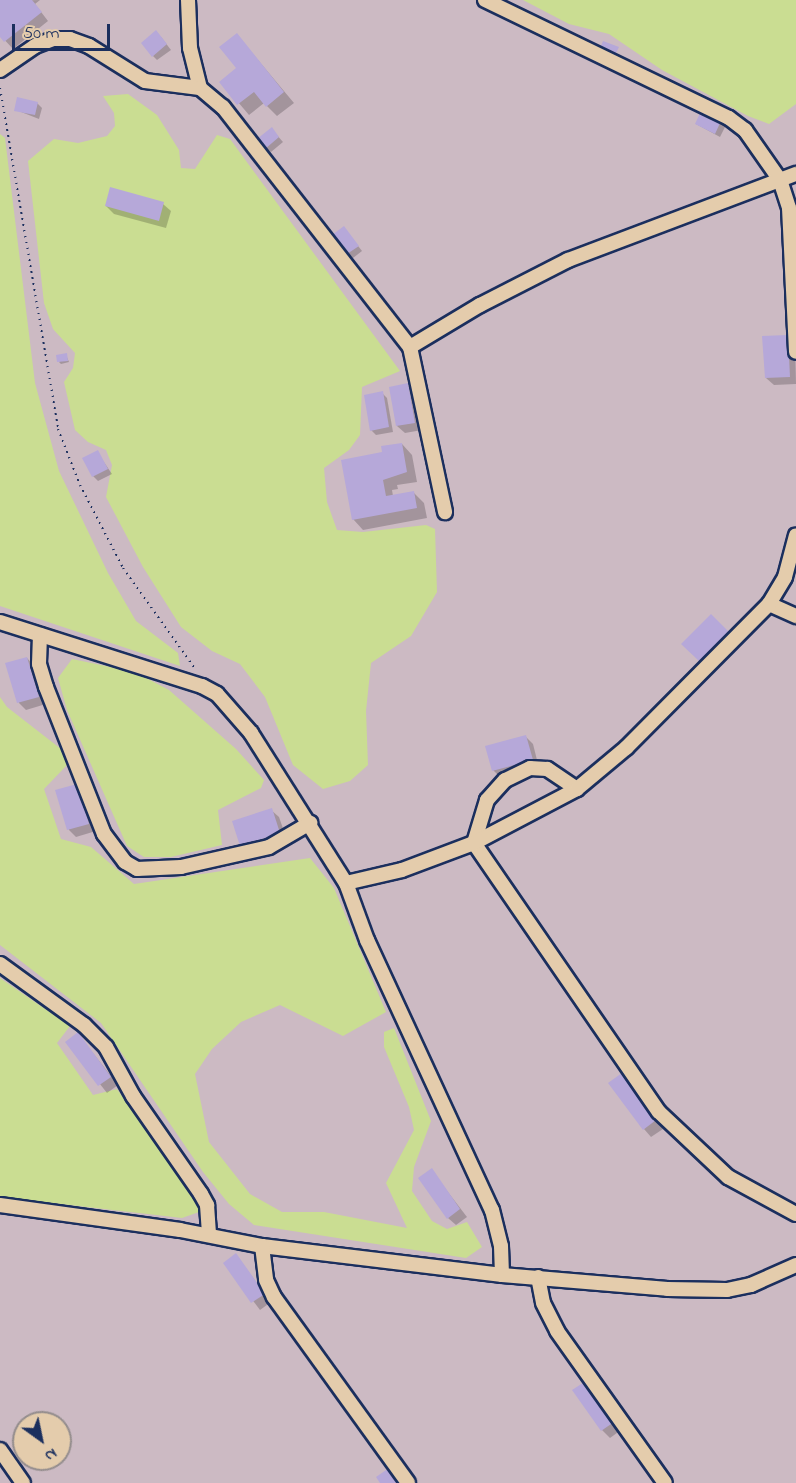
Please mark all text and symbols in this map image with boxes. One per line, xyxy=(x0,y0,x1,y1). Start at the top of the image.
scale bar xyxy=(15,12,112,50)
text: 50 m xyxy=(23,21,60,47)
north arrow xyxy=(12,1411,72,1471)
text: N xyxy=(40,1441,62,1467)

